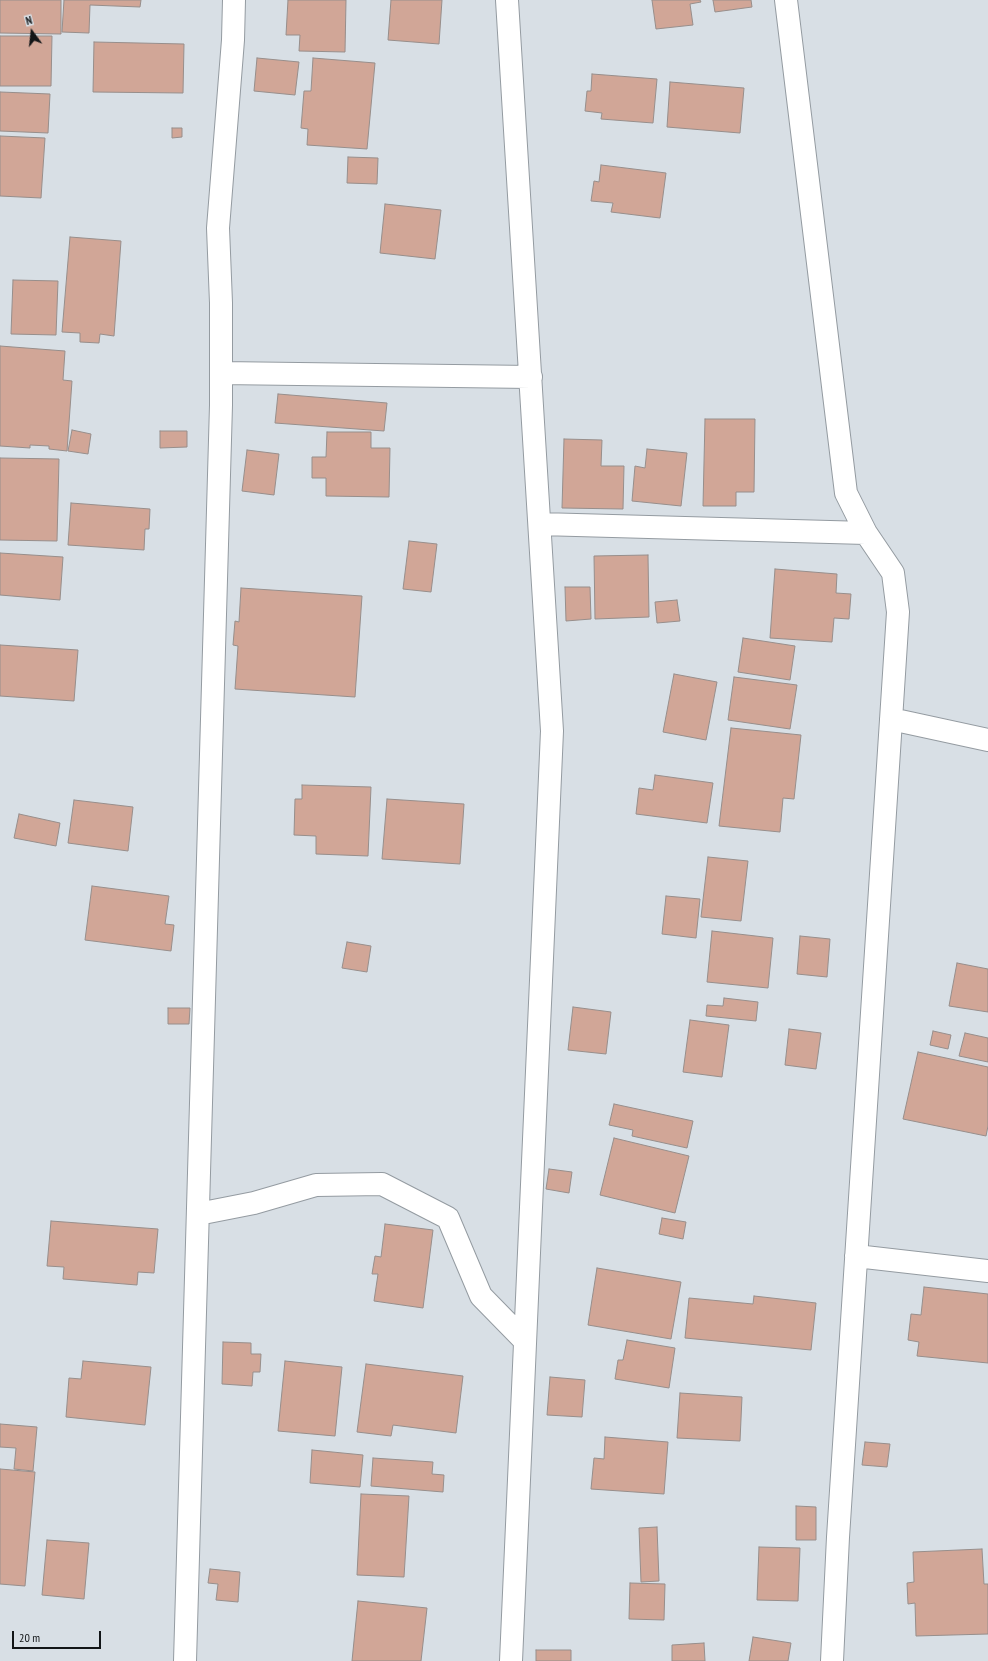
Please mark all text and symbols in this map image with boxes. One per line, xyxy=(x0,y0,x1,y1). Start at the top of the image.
north arrow xyxy=(12,12,52,52)
text: N xyxy=(24,13,34,28)
scale bar xyxy=(14,1623,103,1649)
text: 20 m xyxy=(19,1630,40,1645)

